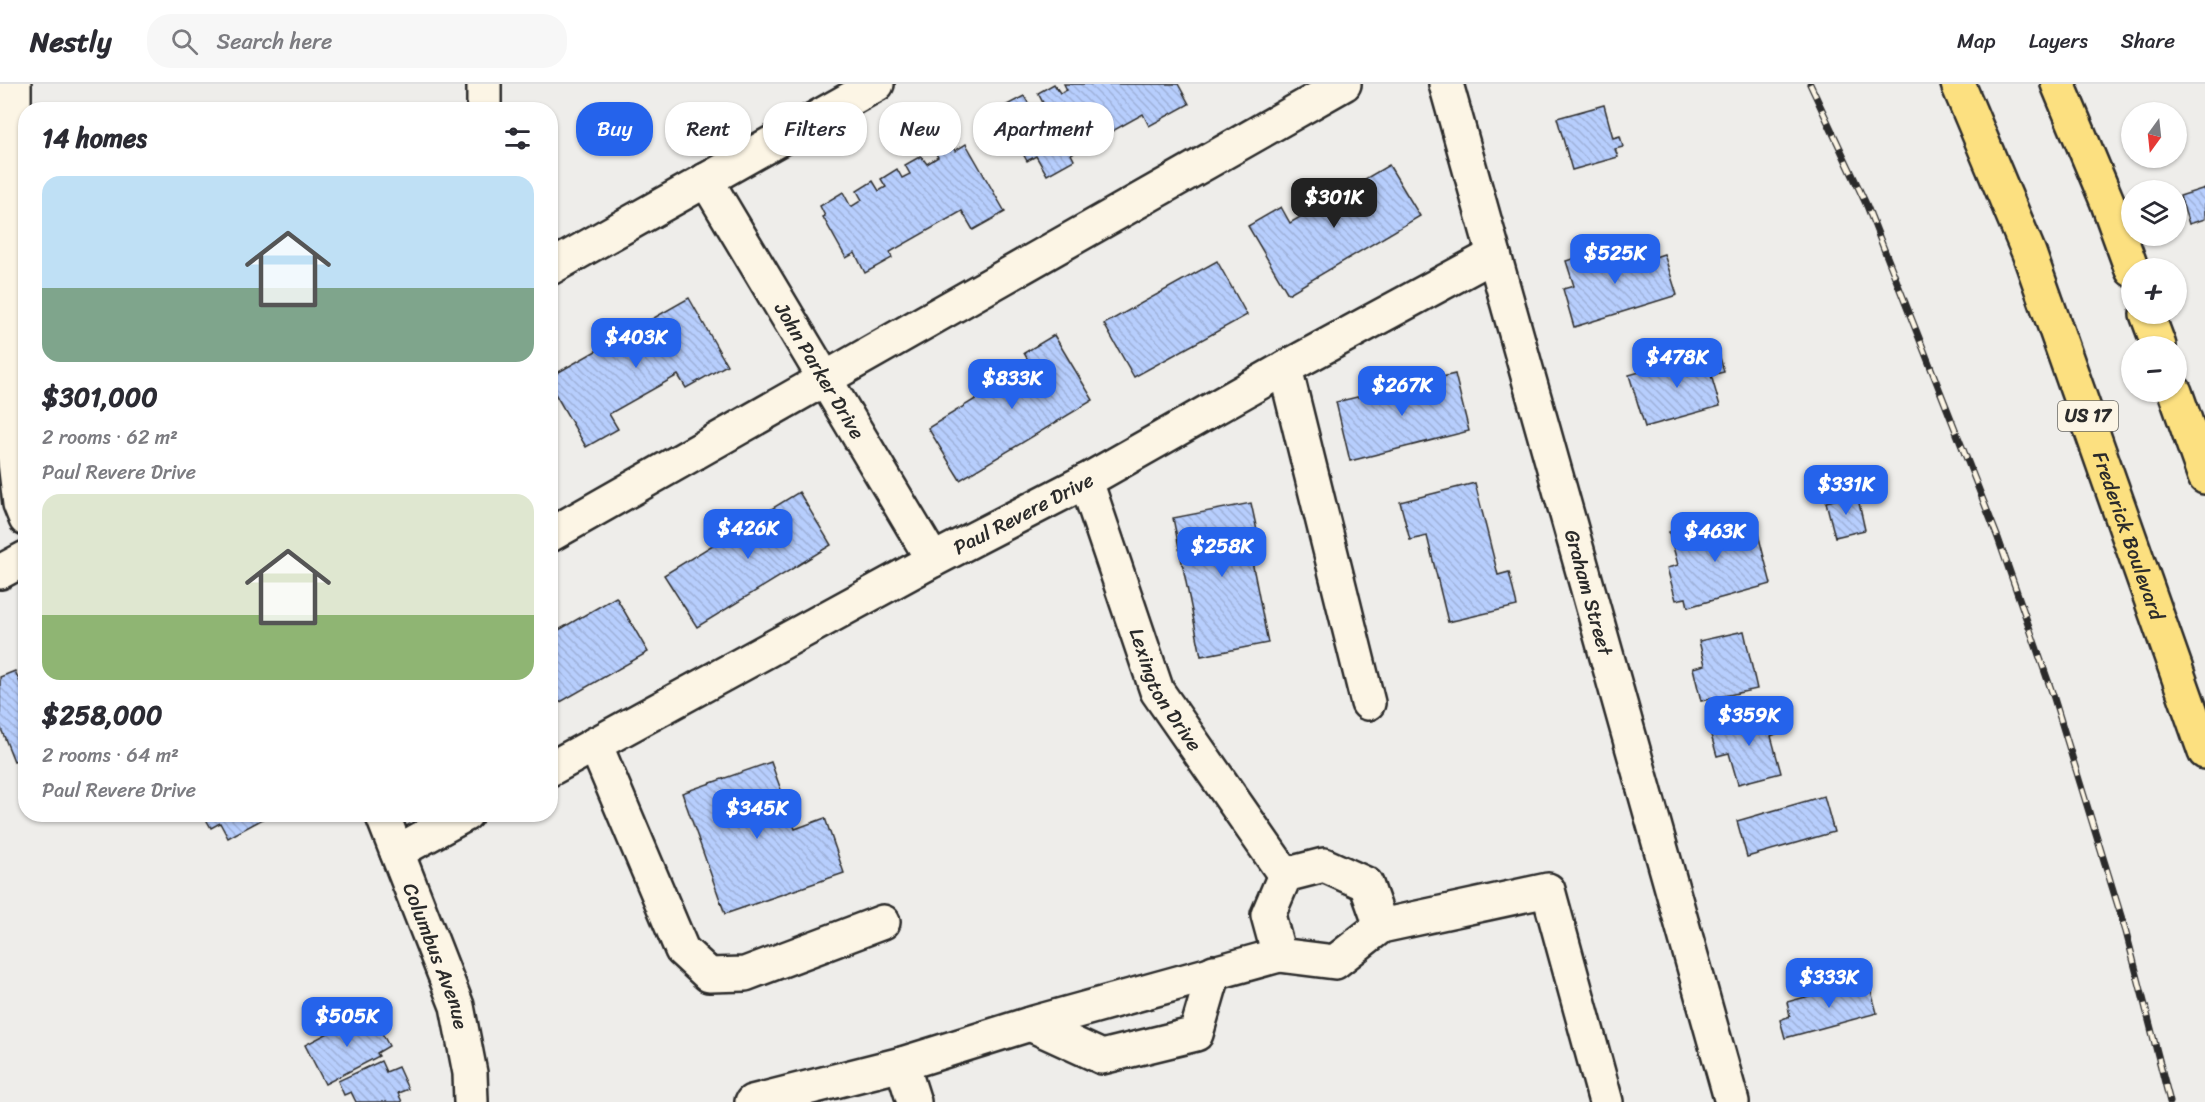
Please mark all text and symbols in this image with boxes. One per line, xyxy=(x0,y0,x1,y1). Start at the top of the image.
search box xyxy=(147,14,567,68)
text: Nestly xyxy=(30,17,111,66)
text: Search here xyxy=(216,22,332,61)
text: Map xyxy=(1957,22,1996,60)
text: Layers xyxy=(2029,22,2088,60)
text: Share xyxy=(2121,22,2175,60)
icon: search xyxy=(168,25,201,58)
chip: Buy xyxy=(576,102,653,156)
chip: Rent xyxy=(665,102,751,156)
chip: Filters xyxy=(763,102,867,156)
chip: New xyxy=(879,102,961,156)
chip: Apartment xyxy=(973,102,1114,156)
north arrow xyxy=(2121,102,2187,168)
map controls xyxy=(2121,102,2187,402)
text: 14 homes xyxy=(42,115,147,161)
icon: filters xyxy=(501,122,534,155)
pin: $301K xyxy=(1292,178,1376,229)
text: $301K xyxy=(1305,180,1363,215)
button: layers xyxy=(2121,180,2187,246)
icon: home xyxy=(234,215,342,323)
pin: $525K xyxy=(1573,234,1657,285)
text: $525K xyxy=(1584,236,1646,271)
button: + xyxy=(2121,258,2187,324)
street label: John Parker Drive xyxy=(765,294,875,446)
pin: $403K xyxy=(594,318,678,369)
text: $403K xyxy=(605,320,667,355)
button: − xyxy=(2121,336,2187,402)
pin: $478K xyxy=(1635,338,1719,389)
text: $478K xyxy=(1646,340,1708,375)
pin: $833K xyxy=(970,359,1054,410)
text: $833K xyxy=(982,361,1042,396)
pin: $267K xyxy=(1360,366,1444,417)
text: $267K xyxy=(1372,368,1432,403)
text: $301,000 xyxy=(42,374,158,420)
road number: US 17 xyxy=(2058,401,2118,431)
text: 2 rooms · 62 m² xyxy=(42,420,178,455)
street label: Frederick Boulevard xyxy=(2083,446,2175,626)
text: Paul Revere Drive xyxy=(42,455,196,490)
street label: Paul Revere Drive xyxy=(947,463,1100,564)
pin: $331K xyxy=(1804,465,1888,516)
text: $331K xyxy=(1818,467,1874,502)
pin: $426K xyxy=(706,509,790,560)
text: $426K xyxy=(717,511,779,546)
pin: $463K xyxy=(1673,512,1757,563)
text: $463K xyxy=(1685,514,1745,549)
street label: Graham Street xyxy=(1554,525,1623,660)
pin: $258K xyxy=(1180,527,1264,578)
text: $258K xyxy=(1191,529,1253,564)
icon: home xyxy=(234,533,342,641)
street label: Lexington Drive xyxy=(1119,623,1212,759)
text: $258,000 xyxy=(42,692,162,738)
pin: $359K xyxy=(1707,696,1791,747)
text: $359K xyxy=(1718,698,1780,733)
text: 2 rooms · 64 m² xyxy=(42,738,179,773)
text: Paul Revere Drive xyxy=(42,773,196,808)
pin: $345K xyxy=(715,789,799,840)
text: $345K xyxy=(726,791,788,826)
street label: Columbus Avenue xyxy=(393,877,479,1032)
pin: $333K xyxy=(1787,958,1871,1009)
text: $333K xyxy=(1800,960,1858,995)
pin: $505K xyxy=(305,997,389,1048)
text: $505K xyxy=(316,999,378,1034)

